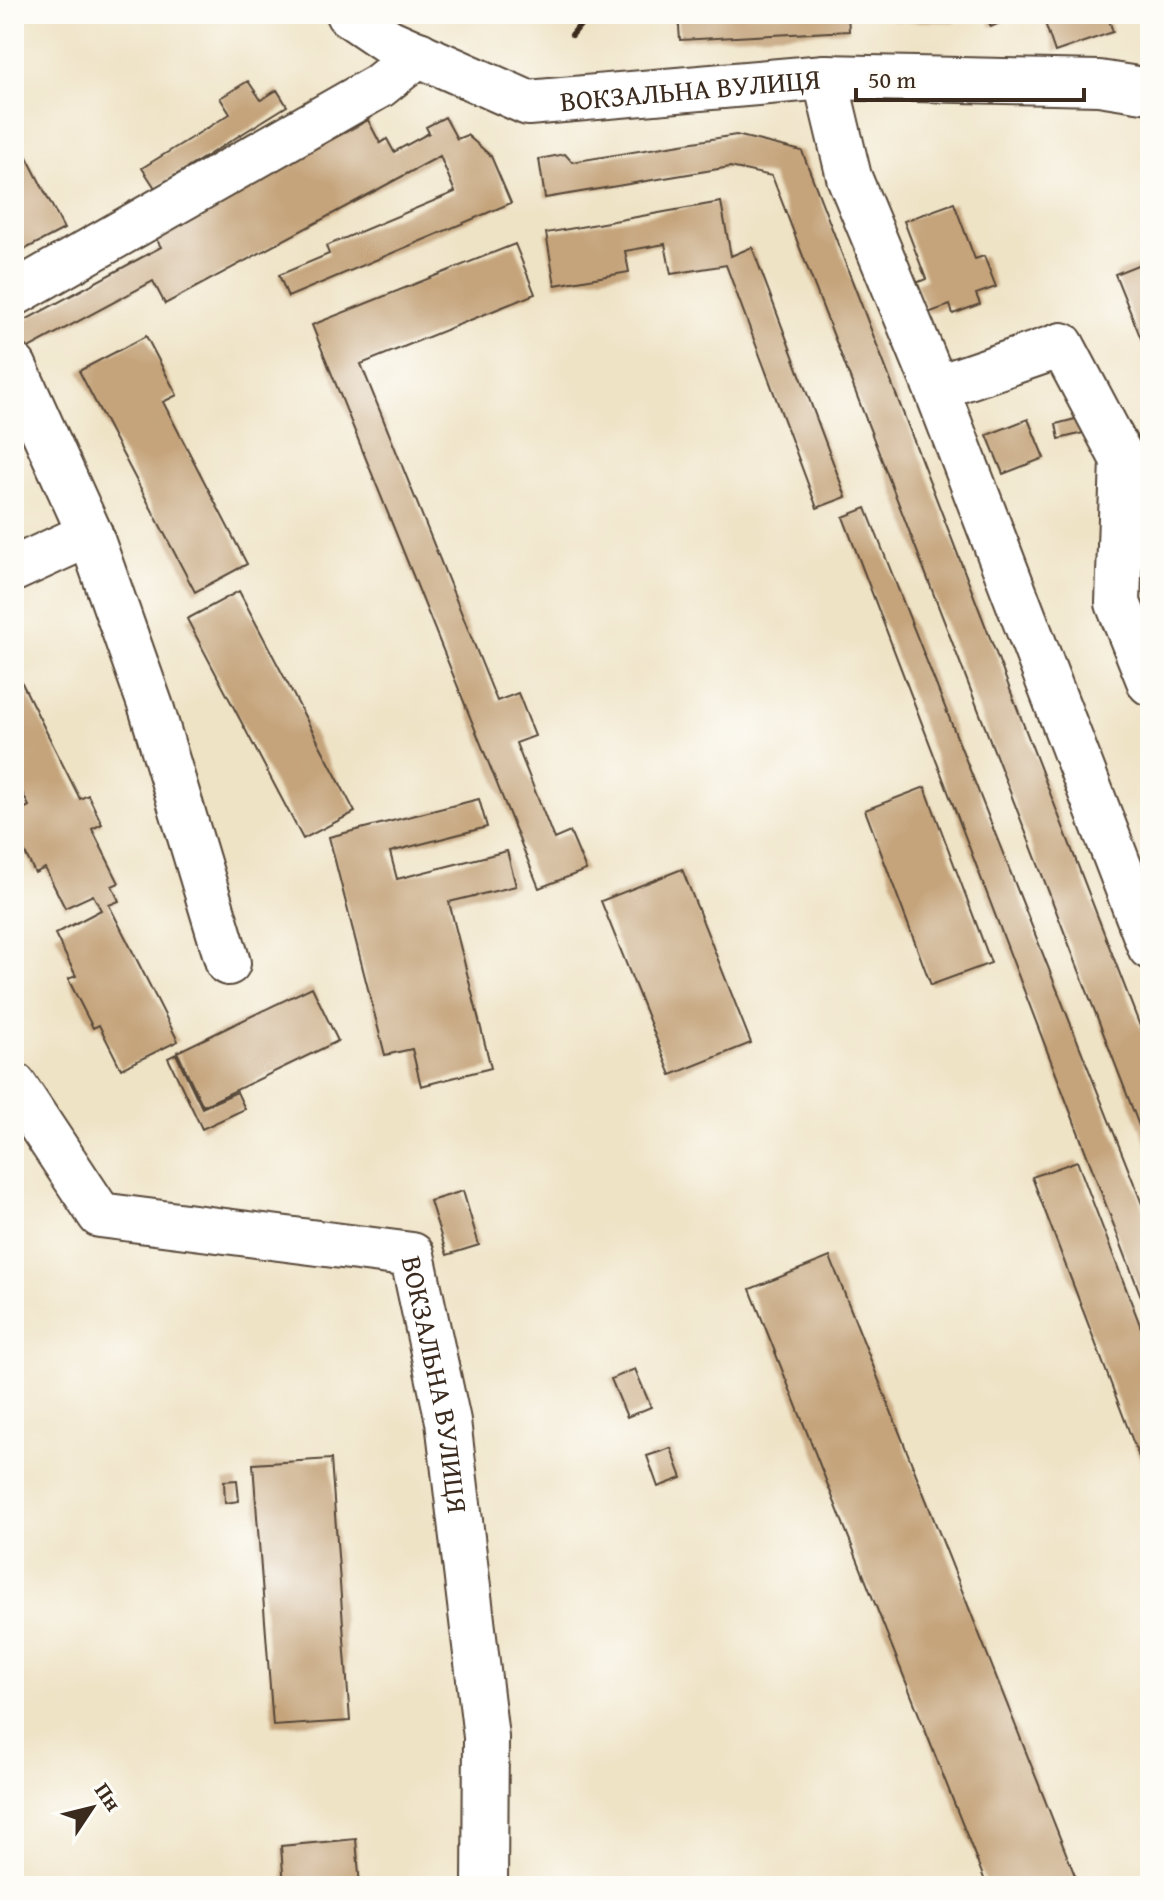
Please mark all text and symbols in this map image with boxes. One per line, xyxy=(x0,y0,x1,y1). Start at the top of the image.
scale bar xyxy=(856,52,1084,102)
street label: ВОКЗАЛЬНА ВУЛИЦЯ xyxy=(558,57,822,121)
text: 50 m xyxy=(868,62,916,97)
street label: ВОКЗАЛЬНА ВУЛИЦЯ xyxy=(392,1252,479,1515)
north arrow xyxy=(52,1768,132,1848)
text: Пн xyxy=(87,1776,130,1817)

